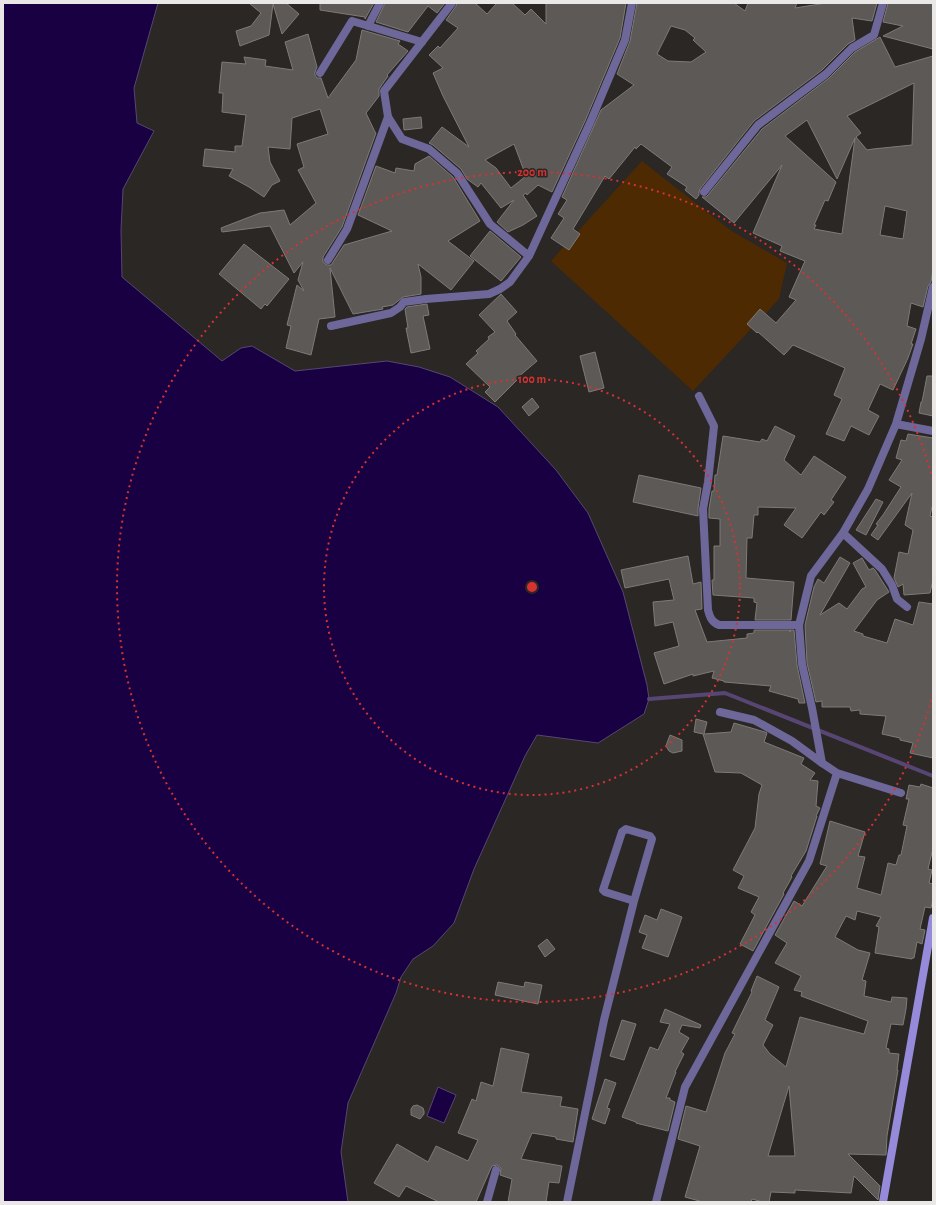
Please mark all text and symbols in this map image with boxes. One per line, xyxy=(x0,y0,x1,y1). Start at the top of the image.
text: 200 m xyxy=(517,166,547,178)
text: 100 m xyxy=(518,373,546,385)
centre of rings xyxy=(525,580,539,594)

